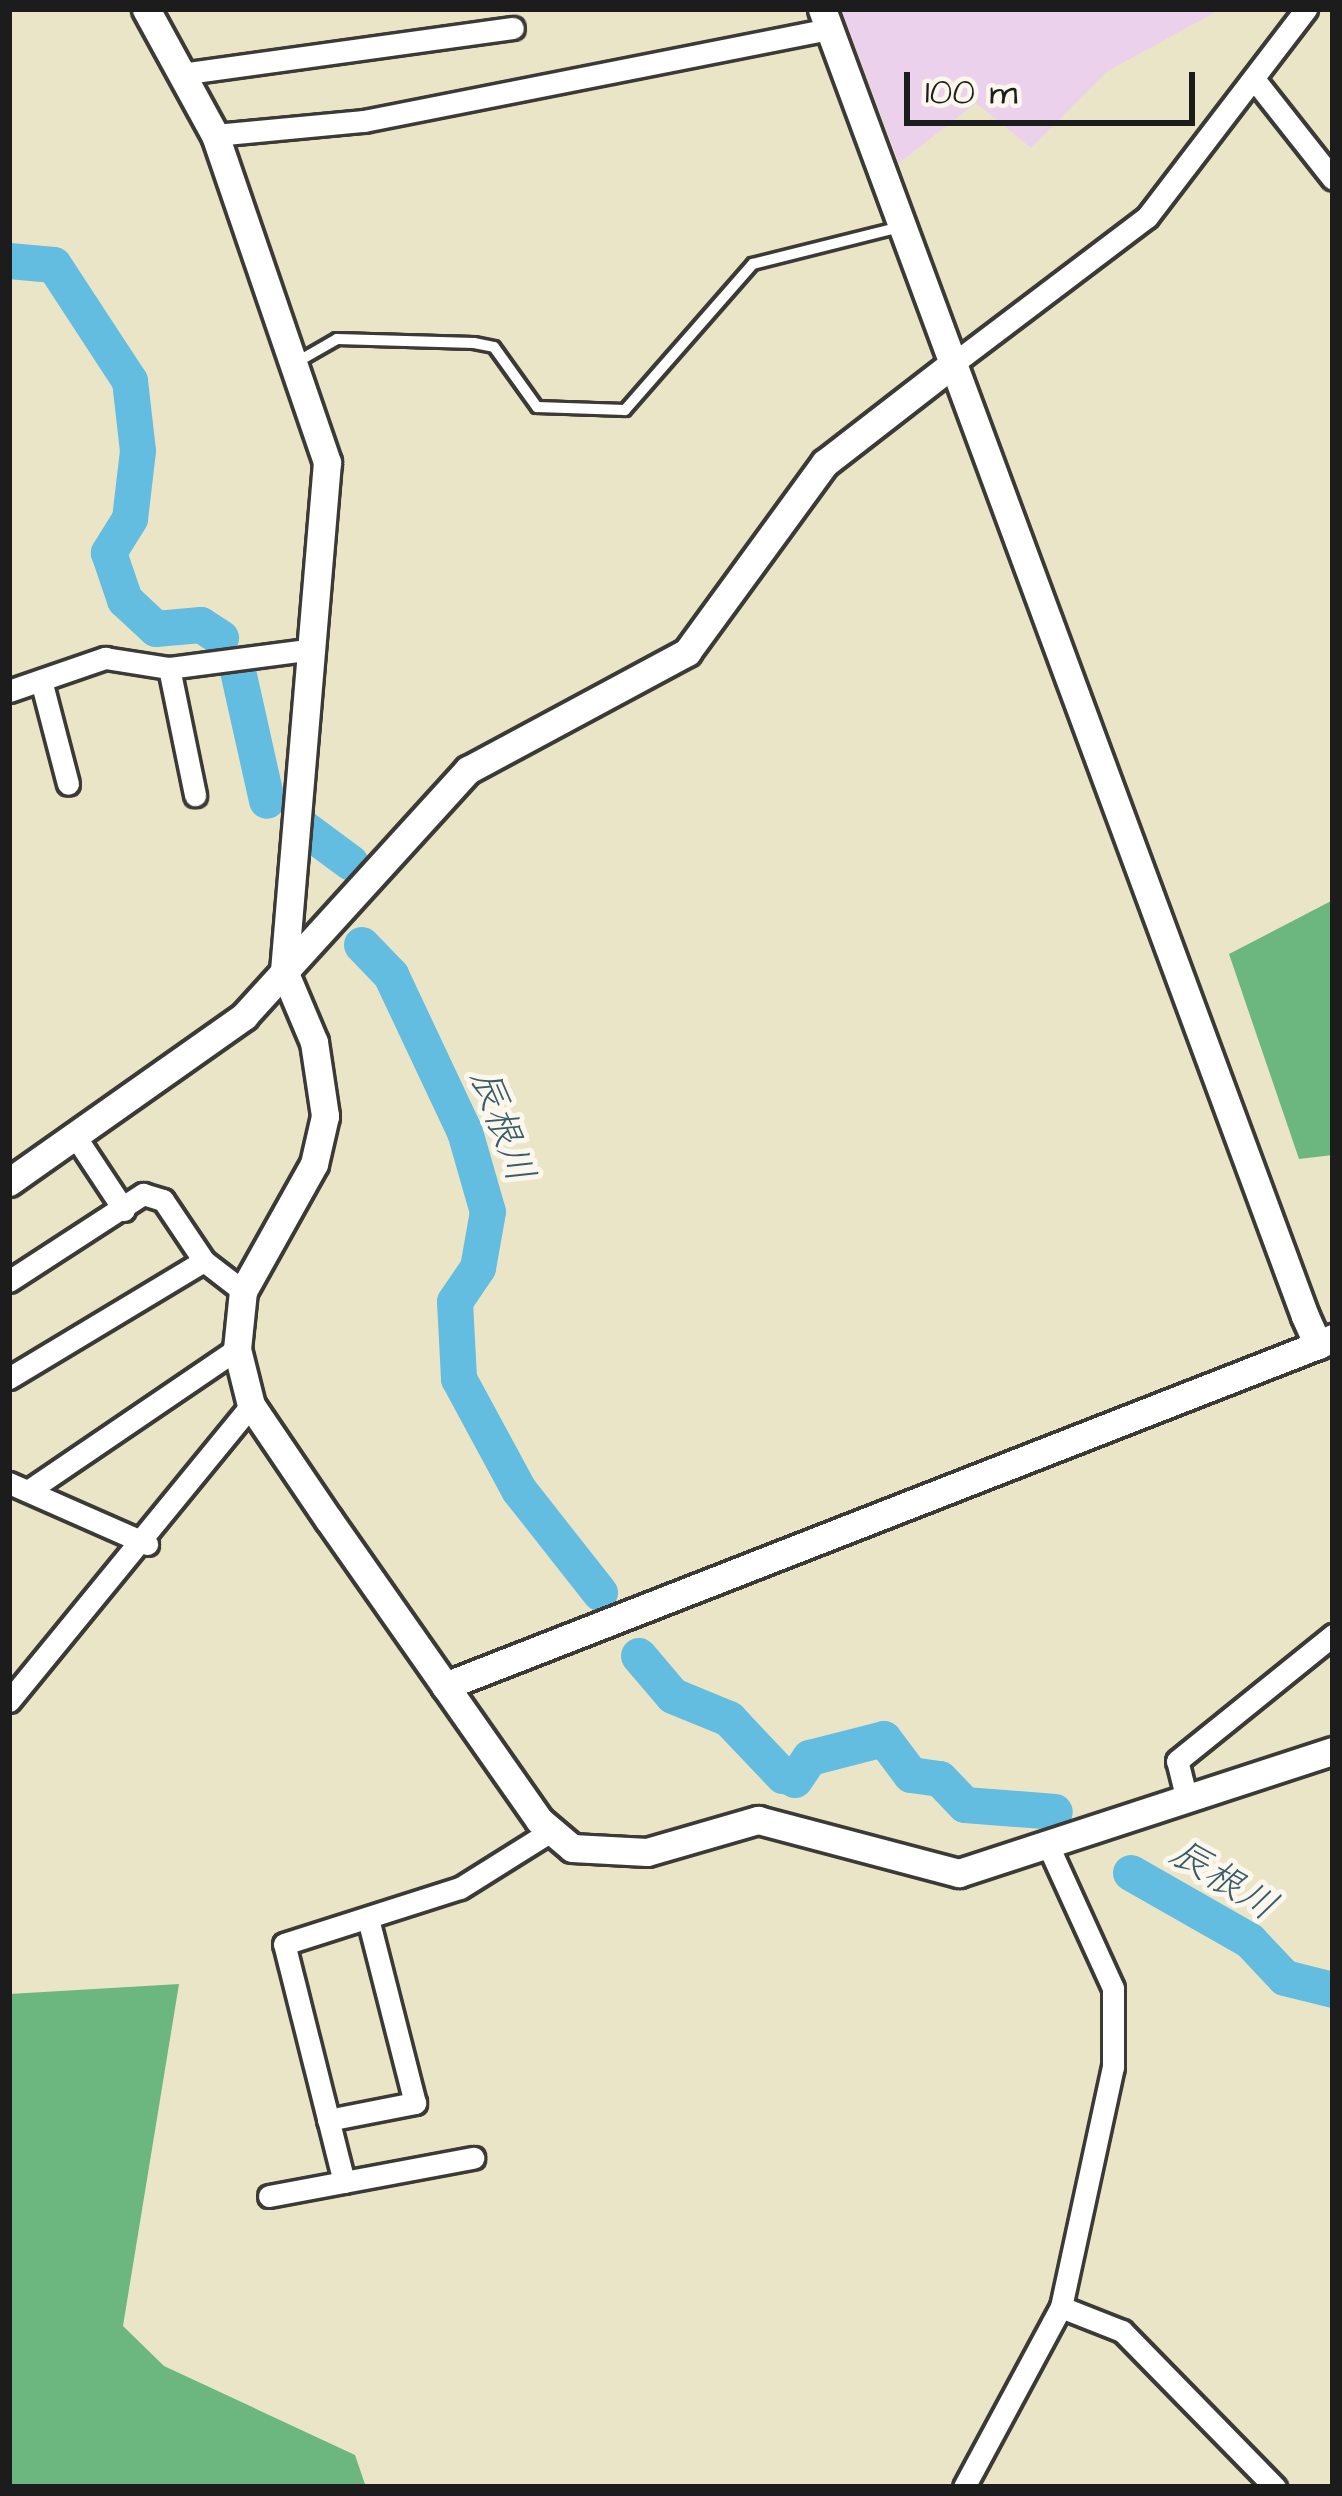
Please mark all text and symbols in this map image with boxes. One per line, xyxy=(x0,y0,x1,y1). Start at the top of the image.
scale bar xyxy=(910,48,1201,122)
text: 100 m xyxy=(925,67,1017,118)
water label: 辰根川 xyxy=(459,1063,543,1189)
water label: 辰根川 xyxy=(1161,1830,1285,1932)

